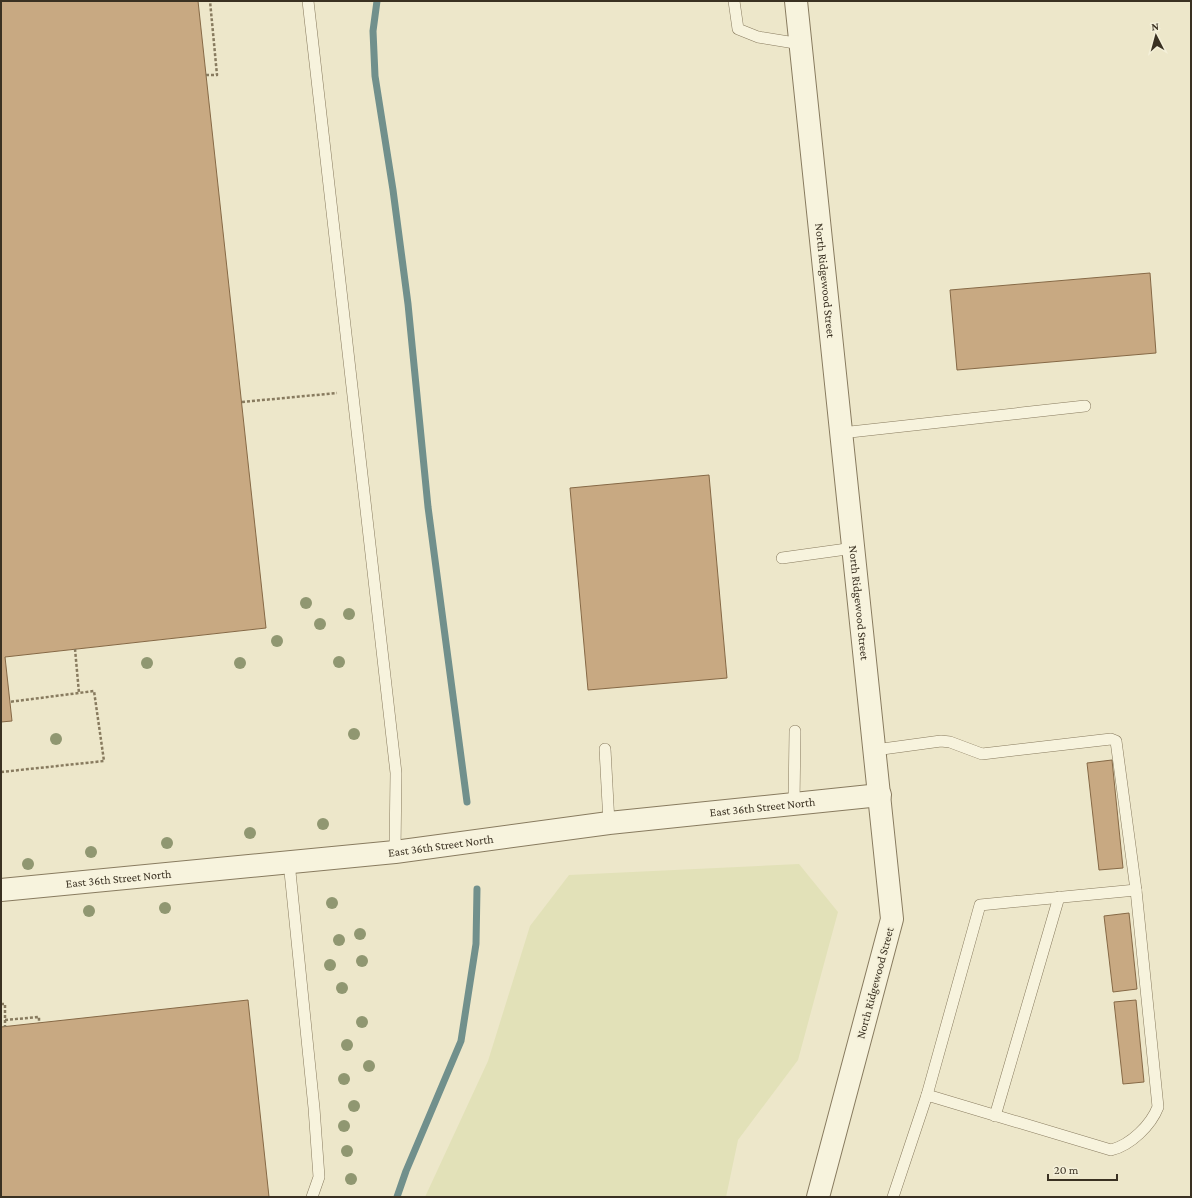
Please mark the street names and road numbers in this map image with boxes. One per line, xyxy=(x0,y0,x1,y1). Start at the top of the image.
street label: North Ridgewood Street xyxy=(812,222,838,340)
street label: North Ridgewood Street xyxy=(846,545,872,662)
street label: East 36th Street North xyxy=(709,795,817,820)
street label: East 36th Street North xyxy=(387,832,495,860)
street label: East 36th Street North xyxy=(65,867,173,891)
street label: North Ridgewood Street xyxy=(853,925,897,1040)

